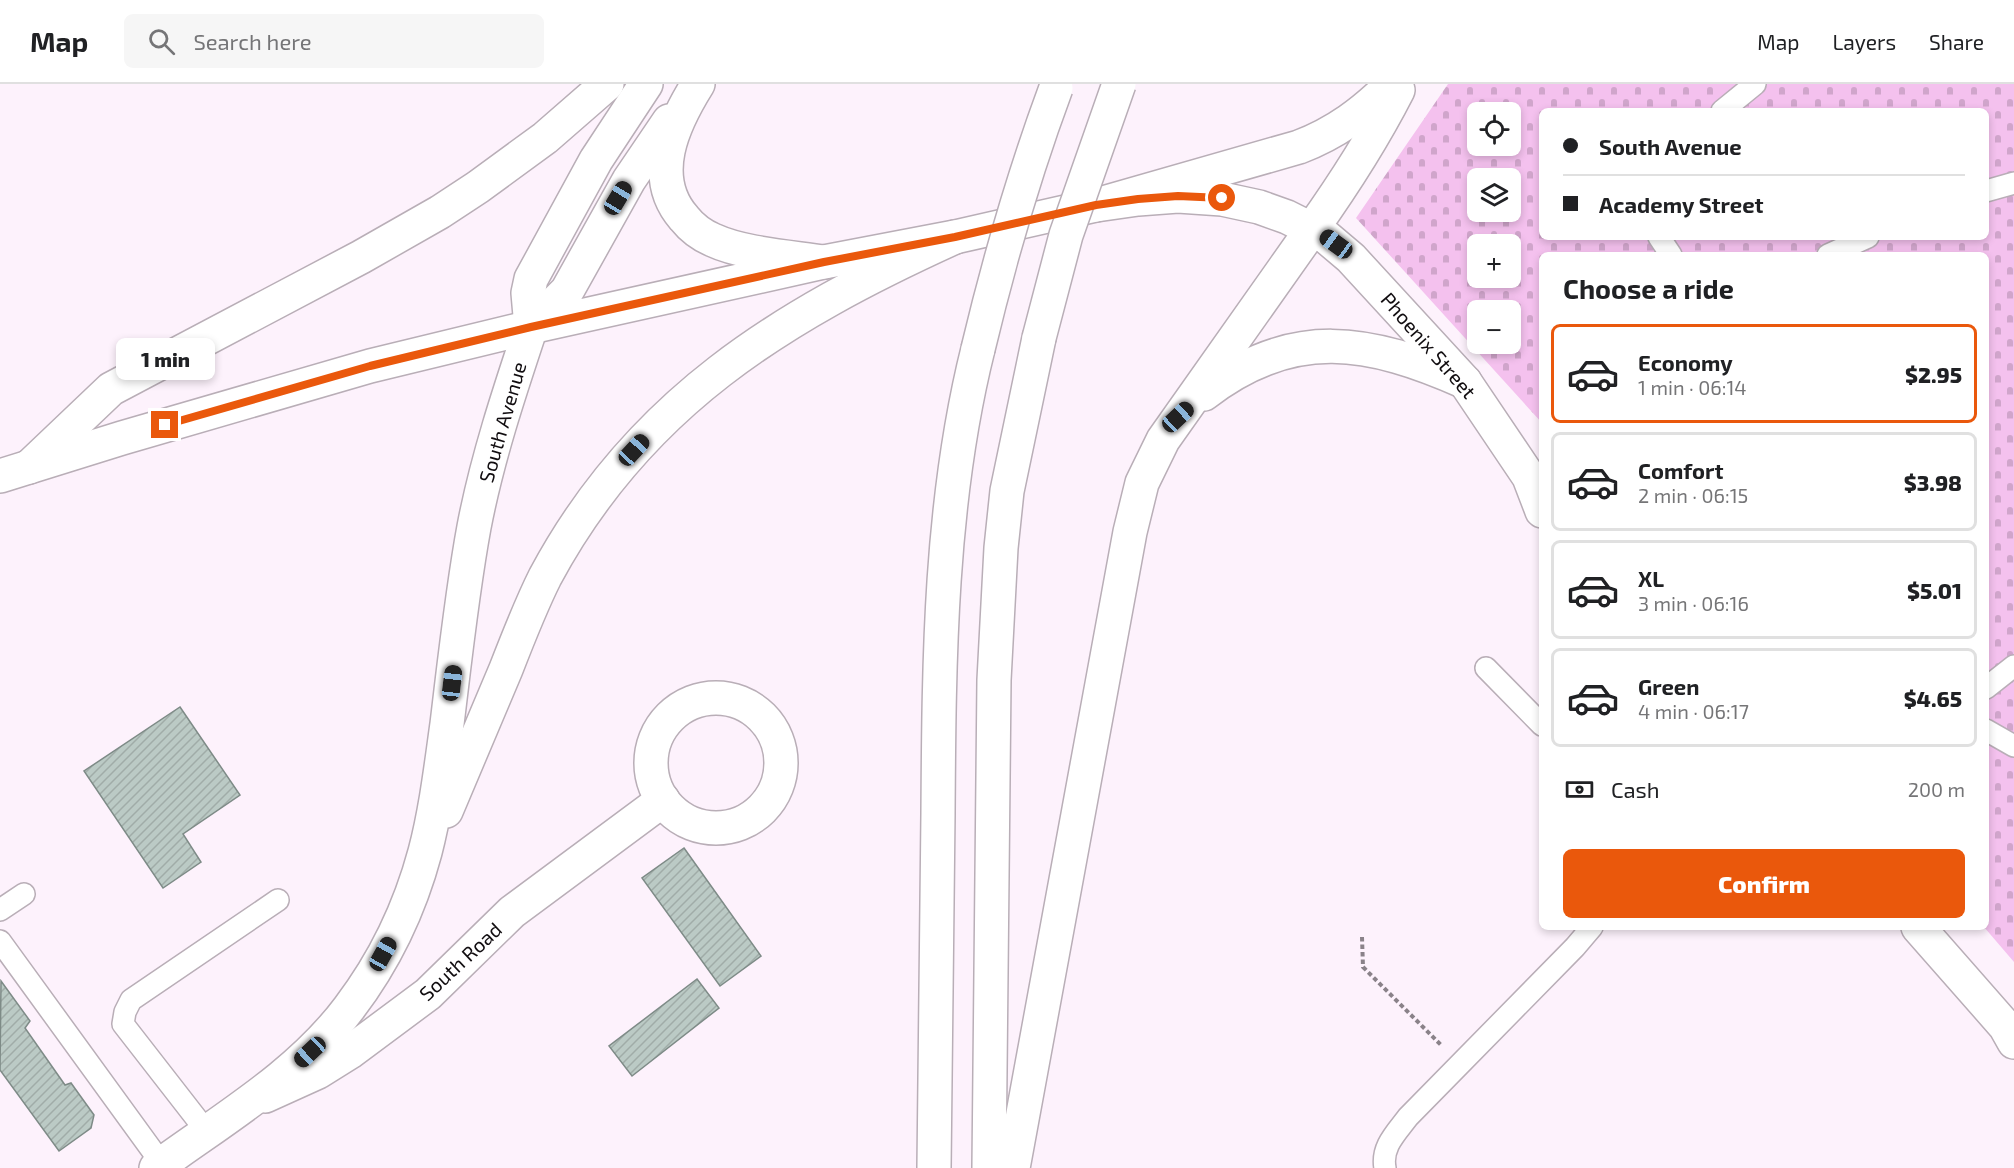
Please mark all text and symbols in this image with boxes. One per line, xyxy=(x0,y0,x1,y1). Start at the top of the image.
search box xyxy=(124,14,544,68)
text: Map xyxy=(30,24,88,58)
icon: search xyxy=(145,25,178,58)
text: Search here xyxy=(193,28,312,54)
text: Map xyxy=(1757,29,1799,54)
text: Layers xyxy=(1832,29,1896,54)
text: Share xyxy=(1929,29,1984,54)
map controls xyxy=(1467,102,1521,354)
button: locate xyxy=(1467,102,1521,156)
text: South Avenue xyxy=(1599,133,1742,159)
button: layers xyxy=(1467,168,1521,222)
car xyxy=(601,178,635,218)
route start xyxy=(1208,184,1235,211)
text: Academy Street xyxy=(1599,191,1764,217)
car xyxy=(1316,226,1356,262)
button: + xyxy=(1467,234,1521,288)
text: Choose a ride xyxy=(1563,272,1734,304)
street label: Phoenix Street xyxy=(1376,287,1482,403)
button: − xyxy=(1467,300,1521,354)
callout: 1 min xyxy=(116,338,214,380)
text: 1 min xyxy=(141,347,190,371)
icon: car xyxy=(1566,347,1620,401)
text: Economy xyxy=(1638,349,1733,375)
street label: South Avenue xyxy=(473,359,531,485)
text: $2.95 xyxy=(1905,361,1962,387)
text: 1 min · 06:14 xyxy=(1638,375,1747,399)
car xyxy=(1159,398,1197,436)
route end xyxy=(151,411,178,438)
car xyxy=(615,431,653,469)
icon: car xyxy=(1566,455,1620,509)
text: Comfort xyxy=(1638,457,1723,483)
text: $3.98 xyxy=(1904,469,1962,495)
text: 2 min · 06:15 xyxy=(1638,483,1748,507)
icon: car xyxy=(1566,563,1620,617)
text: XL xyxy=(1638,565,1664,591)
text: $5.01 xyxy=(1907,577,1962,603)
text: 3 min · 06:16 xyxy=(1638,591,1749,615)
car xyxy=(441,664,463,702)
icon: car xyxy=(1566,671,1620,725)
text: Green xyxy=(1638,673,1700,699)
text: $4.65 xyxy=(1904,685,1962,711)
text: 4 min · 06:17 xyxy=(1638,699,1749,723)
icon: cash xyxy=(1563,773,1596,806)
text: Cash xyxy=(1611,776,1660,802)
text: 200 m xyxy=(1908,777,1965,801)
button: Confirm xyxy=(1563,849,1965,918)
street label: South Road xyxy=(414,917,506,1005)
car xyxy=(366,934,400,974)
car xyxy=(291,1033,329,1071)

